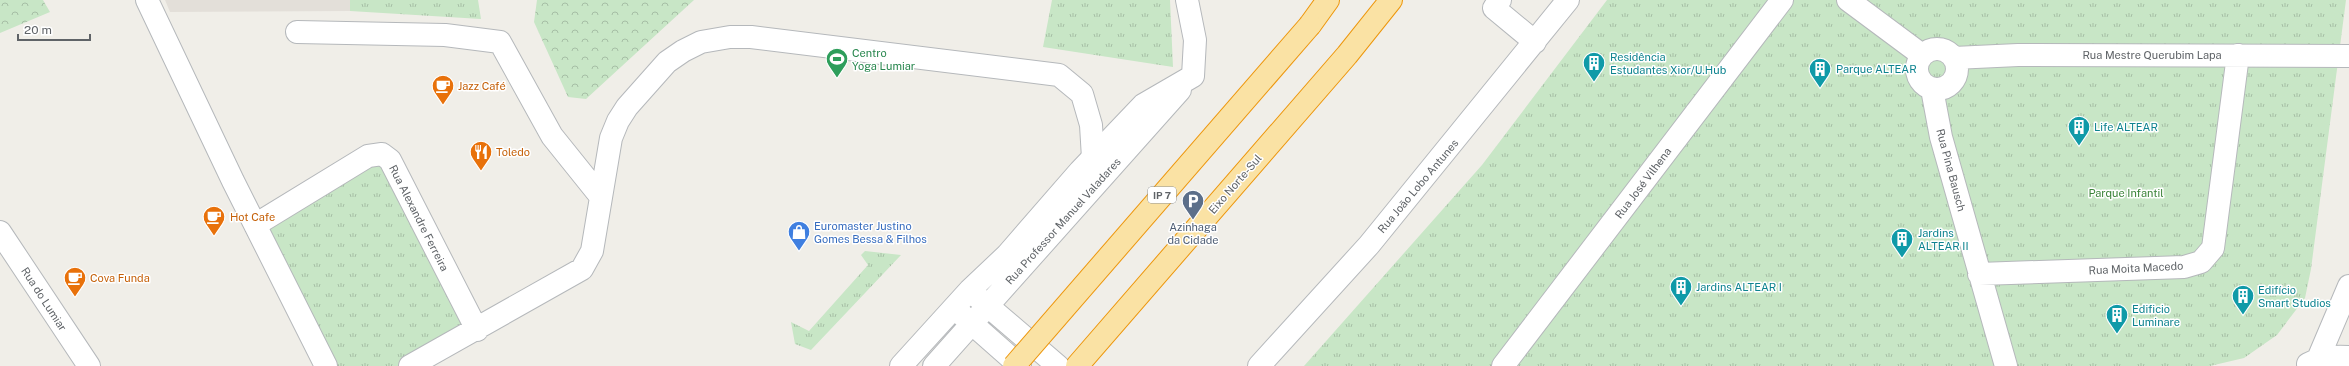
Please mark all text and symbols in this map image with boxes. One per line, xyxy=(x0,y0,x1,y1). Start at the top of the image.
scale bar xyxy=(18,16,90,42)
text: 20 m xyxy=(24,23,52,37)
sports icon: Centro Yoga Lumiar xyxy=(824,46,850,79)
place label: Centro Yoga Lumiar xyxy=(852,47,915,72)
street label: Rua Mestre Querubim Lapa xyxy=(2082,49,2222,61)
building icon: Residência Estudantes Xior/U.Hub xyxy=(1581,50,1607,83)
place label: Residência Estudantes Xior/U.Hub xyxy=(1610,51,1727,76)
building icon: Parque ALTEAR xyxy=(1807,56,1833,89)
place label: Parque ALTEAR xyxy=(1836,63,1917,75)
cafe icon: Jazz Café xyxy=(430,73,456,106)
place label: Jazz Café xyxy=(458,80,506,92)
building icon: Life ALTEAR xyxy=(2066,114,2092,147)
place label: Life ALTEAR xyxy=(2094,121,2158,133)
street label: Rua Pina Bausch xyxy=(1934,127,1968,213)
street label: Rua João Lobo Antunes xyxy=(1375,137,1461,235)
restaurant icon: Toledo xyxy=(468,139,494,172)
street label: Rua José Vilhena xyxy=(1612,145,1674,221)
place label: Toledo xyxy=(496,146,530,158)
street label: Eixo Norte-Sul xyxy=(1206,152,1264,216)
street label: Rua Professor Manuel Valadares xyxy=(1003,155,1123,287)
street label: Rua Alexandre Ferreira xyxy=(387,163,451,273)
road number: IP 7 xyxy=(1148,187,1176,203)
park label: Parque Infantil xyxy=(2088,187,2164,199)
parking icon: Azinhaga da Cidade xyxy=(1180,188,1206,221)
cafe icon: Hot Cafe xyxy=(201,204,227,237)
place label: Hot Cafe xyxy=(230,211,275,223)
shop icon: Euromaster Justino Gomes Bessa & Filhos xyxy=(786,219,812,252)
place label: Euromaster Justino Gomes Bessa & Filhos xyxy=(814,220,927,245)
place label: Azinhaga da Cidade xyxy=(1167,221,1219,246)
building icon: Jardins ALTEAR II xyxy=(1889,226,1915,259)
place label: Jardins ALTEAR II xyxy=(1918,227,1969,252)
street label: Rua Moita Macedo xyxy=(2088,260,2184,276)
street label: Rua do Lumiar xyxy=(19,265,69,333)
cafe icon: Cova Funda xyxy=(62,265,88,298)
place label: Cova Funda xyxy=(90,272,150,284)
building icon: Jardins ALTEAR I xyxy=(1668,274,1694,307)
place label: Jardins ALTEAR I xyxy=(1696,281,1782,293)
building icon: Edifício Smart Studios xyxy=(2230,283,2256,316)
place label: Edifício Smart Studios xyxy=(2258,284,2331,309)
building icon: Edificio Luminare xyxy=(2104,302,2130,335)
place label: Edificio Luminare xyxy=(2132,303,2180,328)

